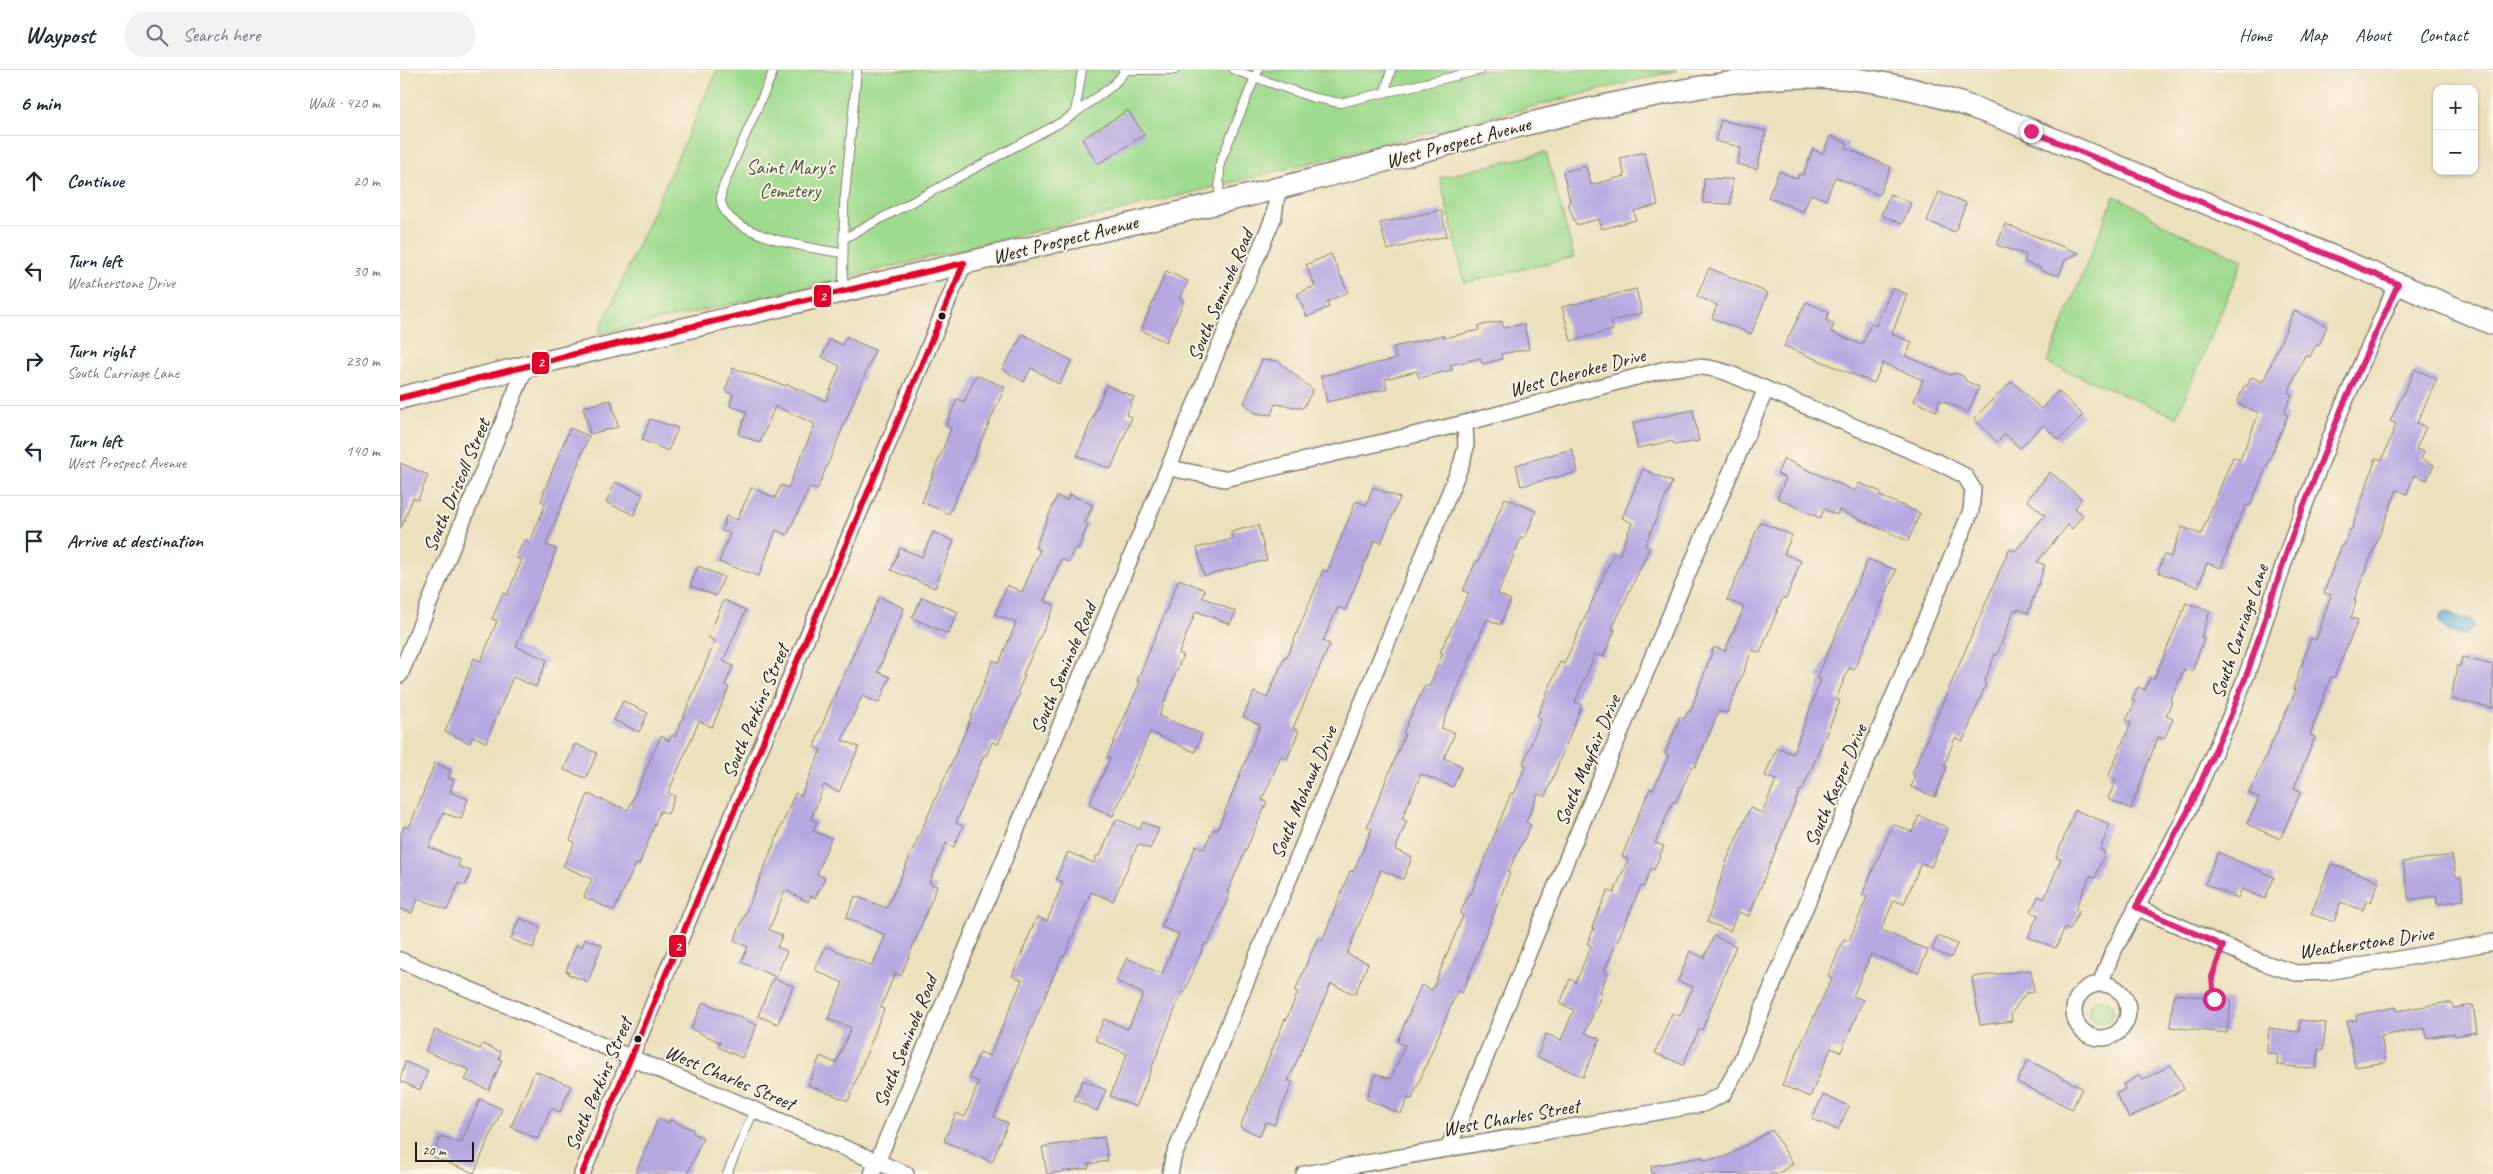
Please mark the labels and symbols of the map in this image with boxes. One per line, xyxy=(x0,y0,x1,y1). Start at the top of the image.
street label: West Prospect Avenue xyxy=(1383,111,1535,174)
route end xyxy=(2020,120,2043,143)
park label: Saint Mary's Cemetery xyxy=(746,155,836,203)
street label: West Prospect Avenue xyxy=(990,209,1142,270)
street label: South Seminole Road xyxy=(1182,223,1261,364)
line badge: 2 xyxy=(813,284,832,308)
text: 2 xyxy=(820,288,828,305)
unlabelled marker xyxy=(937,311,947,321)
street label: West Cherokee Drive xyxy=(1506,342,1649,403)
line badge: 2 xyxy=(531,351,550,375)
text: 2 xyxy=(538,354,546,371)
street label: South Driscoll Street xyxy=(417,412,497,556)
street label: South Carriage Lane xyxy=(2205,560,2275,701)
street label: South Seminole Road xyxy=(1025,596,1104,737)
street label: South Perkins Street xyxy=(716,638,796,782)
street label: South Mayfair Drive xyxy=(1549,690,1627,829)
street label: South Kasper Drive xyxy=(1798,719,1873,850)
street label: South Mohawk Drive xyxy=(1264,721,1343,862)
street label: Weatherstone Drive xyxy=(2297,921,2436,964)
line badge: 2 xyxy=(668,934,687,958)
text: 2 xyxy=(675,938,683,955)
street label: South Seminole Road xyxy=(868,969,944,1111)
route start xyxy=(2203,988,2226,1011)
street label: South Perkins Street xyxy=(559,1011,639,1155)
unlabelled marker xyxy=(633,1034,643,1044)
street label: West Charles Street xyxy=(661,1039,802,1117)
street label: West Charles Street xyxy=(1441,1093,1585,1142)
scale bar xyxy=(415,1139,474,1162)

